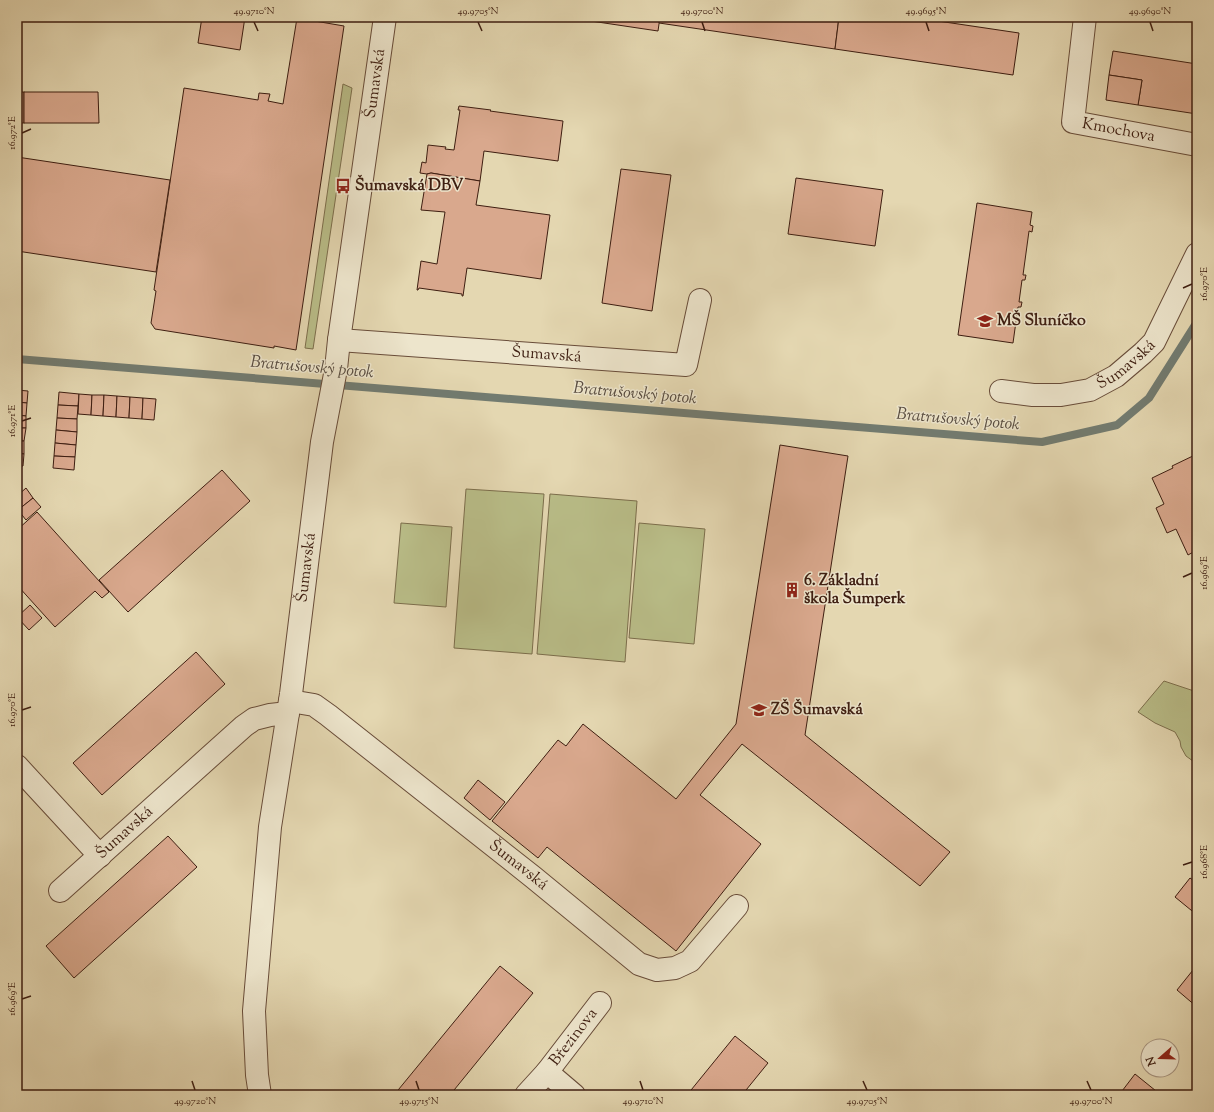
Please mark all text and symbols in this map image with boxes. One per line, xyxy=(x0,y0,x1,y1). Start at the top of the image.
text: 49.9710°N xyxy=(234,4,274,19)
text: 49.9705°N xyxy=(457,4,499,19)
text: 49.9700°N xyxy=(681,4,723,19)
text: 49.9695°N xyxy=(906,4,946,19)
text: 49.9690°N xyxy=(1129,4,1171,19)
street label: Šumavská xyxy=(359,47,392,120)
street label: Kmochova xyxy=(1080,112,1158,149)
text: 16.972°E xyxy=(5,116,20,150)
place label: Šumavská DBV xyxy=(355,174,464,198)
bus stop icon: Šumavská DBV xyxy=(334,177,352,195)
text: 16.970°E xyxy=(1197,267,1212,301)
place label: MŠ Sluníčko xyxy=(997,309,1086,333)
school or university icon: MŠ Sluníčko xyxy=(976,312,994,330)
street label: Šumavská xyxy=(1093,334,1162,396)
street label: Šumavská xyxy=(511,341,583,369)
water label: Bratrušovský potok xyxy=(249,351,375,385)
water label: Bratrušovský potok xyxy=(572,377,698,411)
water label: Bratrušovský potok xyxy=(895,403,1021,437)
text: 16.971°E xyxy=(5,405,20,437)
street label: Šumavská xyxy=(291,531,322,604)
text: 16.969°E xyxy=(1197,556,1212,590)
place label: 6. Základní škola Šumperk xyxy=(804,570,906,611)
building icon: 6. Základní škola Šumperk xyxy=(783,581,801,599)
text: 16.970°E xyxy=(5,693,20,727)
place label: ZŠ Šumavská xyxy=(771,698,863,722)
school or university icon: ZŠ Šumavská xyxy=(750,701,768,719)
street label: Šumavská xyxy=(91,801,159,865)
street label: Šumavská xyxy=(484,835,553,897)
text: 16.968°E xyxy=(1197,845,1212,879)
text: 16.969°E xyxy=(5,982,20,1016)
street label: Březinova xyxy=(544,1003,604,1071)
north arrow xyxy=(1140,1038,1180,1078)
text: N xyxy=(1142,1054,1161,1069)
text: 49.9720°N xyxy=(174,1094,216,1109)
text: 49.9715°N xyxy=(399,1094,439,1109)
text: 49.9710°N xyxy=(623,1094,663,1109)
text: 49.9705°N xyxy=(846,1094,888,1109)
text: 49.9700°N xyxy=(1070,1094,1112,1109)

